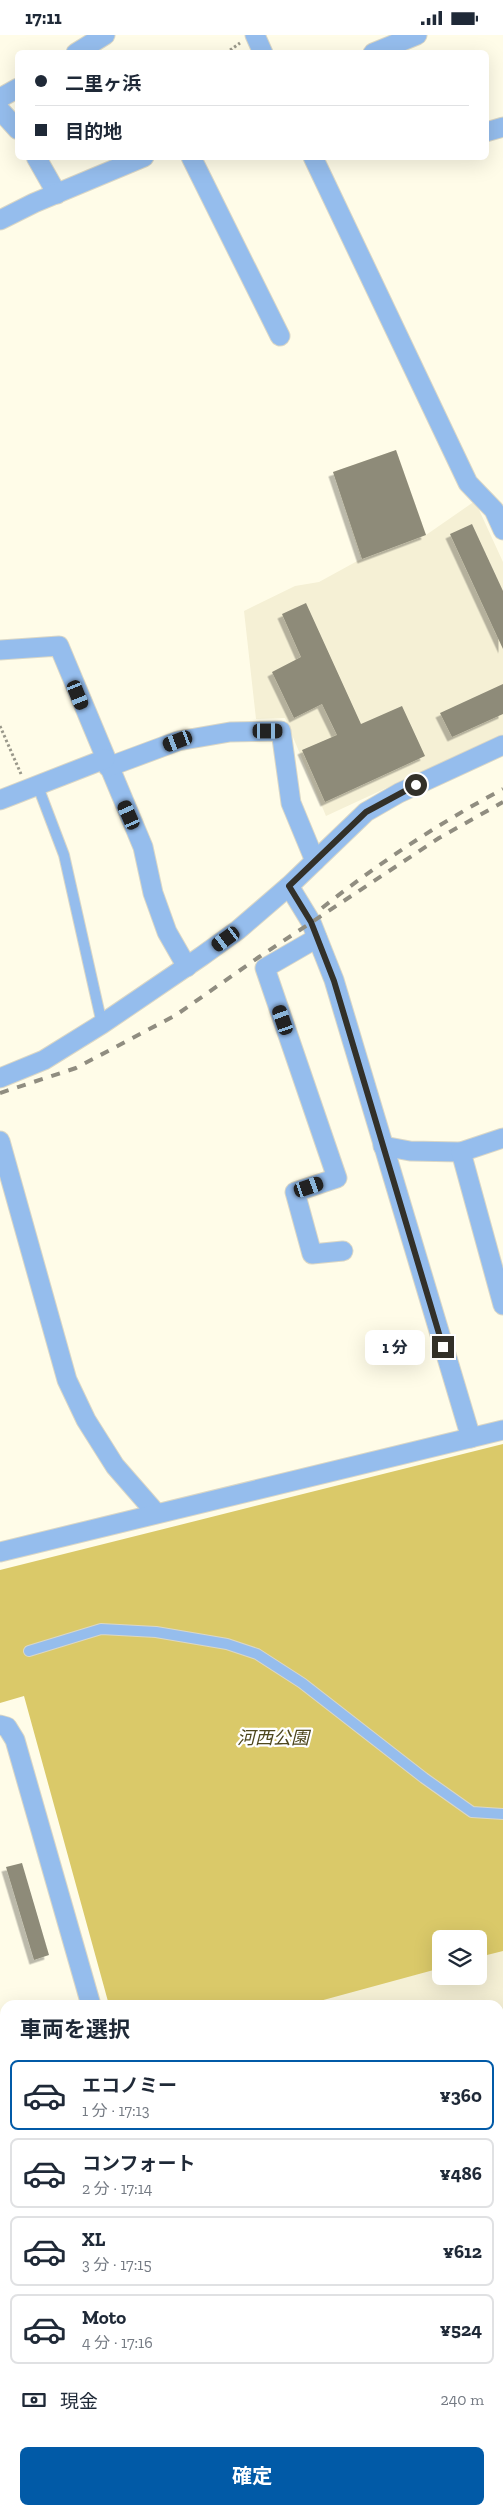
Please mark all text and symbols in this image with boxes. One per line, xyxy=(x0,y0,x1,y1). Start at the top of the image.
text: 17:11 xyxy=(25,6,62,29)
text: 二里ヶ浜 xyxy=(65,72,141,95)
text: 目的地 xyxy=(65,120,122,143)
car xyxy=(65,678,90,712)
car xyxy=(253,724,283,739)
car xyxy=(161,729,194,753)
route start xyxy=(405,774,427,796)
car xyxy=(116,798,141,832)
car xyxy=(209,924,242,954)
car xyxy=(271,1003,294,1037)
car xyxy=(292,1175,325,1199)
callout: 1 分 xyxy=(366,1329,426,1365)
route end xyxy=(432,1336,454,1358)
text: 1 分 xyxy=(382,1338,408,1357)
park label: 河西公園 xyxy=(237,1727,312,1749)
map controls xyxy=(432,1930,487,1985)
button: layers xyxy=(432,1930,487,1985)
text: 車両を選択 xyxy=(20,2016,130,2043)
icon: car xyxy=(22,2073,67,2118)
text: エコノミー xyxy=(82,2074,177,2097)
text: ¥360 xyxy=(439,2084,482,2107)
text: 1 分 · 17:13 xyxy=(82,2101,150,2120)
icon: car xyxy=(22,2151,67,2196)
text: コンフォート xyxy=(82,2152,195,2175)
text: ¥486 xyxy=(439,2162,482,2185)
text: 2 分 · 17:14 xyxy=(82,2179,152,2198)
text: XL xyxy=(82,2228,105,2251)
icon: car xyxy=(22,2229,67,2274)
text: ¥612 xyxy=(443,2240,482,2263)
text: 3 分 · 17:15 xyxy=(82,2255,152,2274)
text: Moto xyxy=(82,2306,126,2329)
icon: car xyxy=(22,2307,67,2352)
text: ¥524 xyxy=(440,2318,482,2341)
text: 4 分 · 17:16 xyxy=(82,2333,153,2352)
icon: cash xyxy=(20,2386,48,2414)
text: 現金 xyxy=(60,2390,98,2413)
text: 240 m xyxy=(440,2390,484,2409)
button: 確定 xyxy=(20,2447,484,2505)

